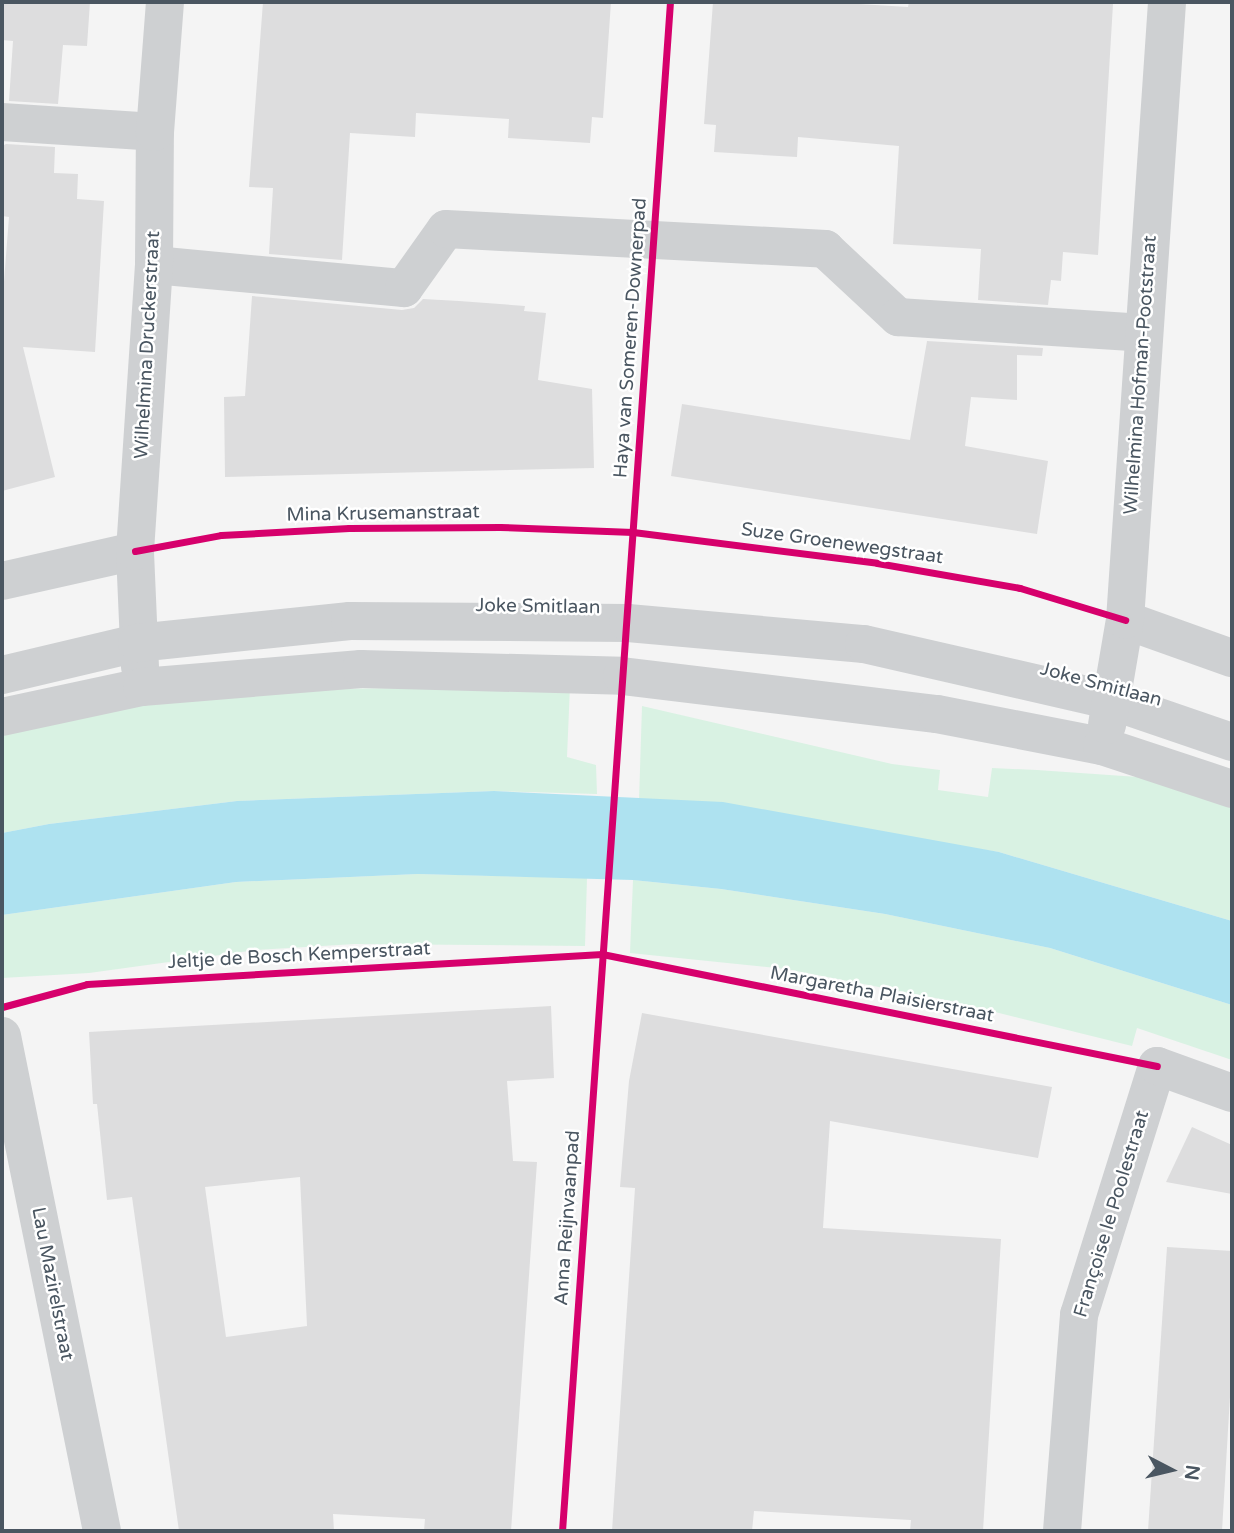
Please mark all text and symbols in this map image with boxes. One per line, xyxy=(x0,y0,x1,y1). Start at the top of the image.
street label: Haya van Someren-Downerpad xyxy=(610,197,652,479)
street label: Wilhelmina Druckerstraat xyxy=(131,230,165,460)
street label: Wilhelmina Hofman-Pootstraat xyxy=(1120,235,1162,515)
street label: Mina Krusemanstraat xyxy=(286,501,480,527)
street label: Suze Groenewegstraat xyxy=(740,519,944,569)
street label: Joke Smitlaan xyxy=(475,595,601,619)
street label: Joke Smitlaan xyxy=(1038,658,1164,712)
street label: Jeltje de Bosch Kemperstraat xyxy=(167,938,431,974)
street label: Margaretha Plaisierstraat xyxy=(768,962,996,1028)
street label: Françoise le Poolestraat xyxy=(1070,1108,1154,1320)
street label: Anna Reijnvaanpad xyxy=(551,1130,585,1306)
street label: Lau Mazirelstraat xyxy=(26,1205,78,1363)
north arrow xyxy=(1136,1435,1206,1505)
text: N xyxy=(1180,1464,1204,1481)

